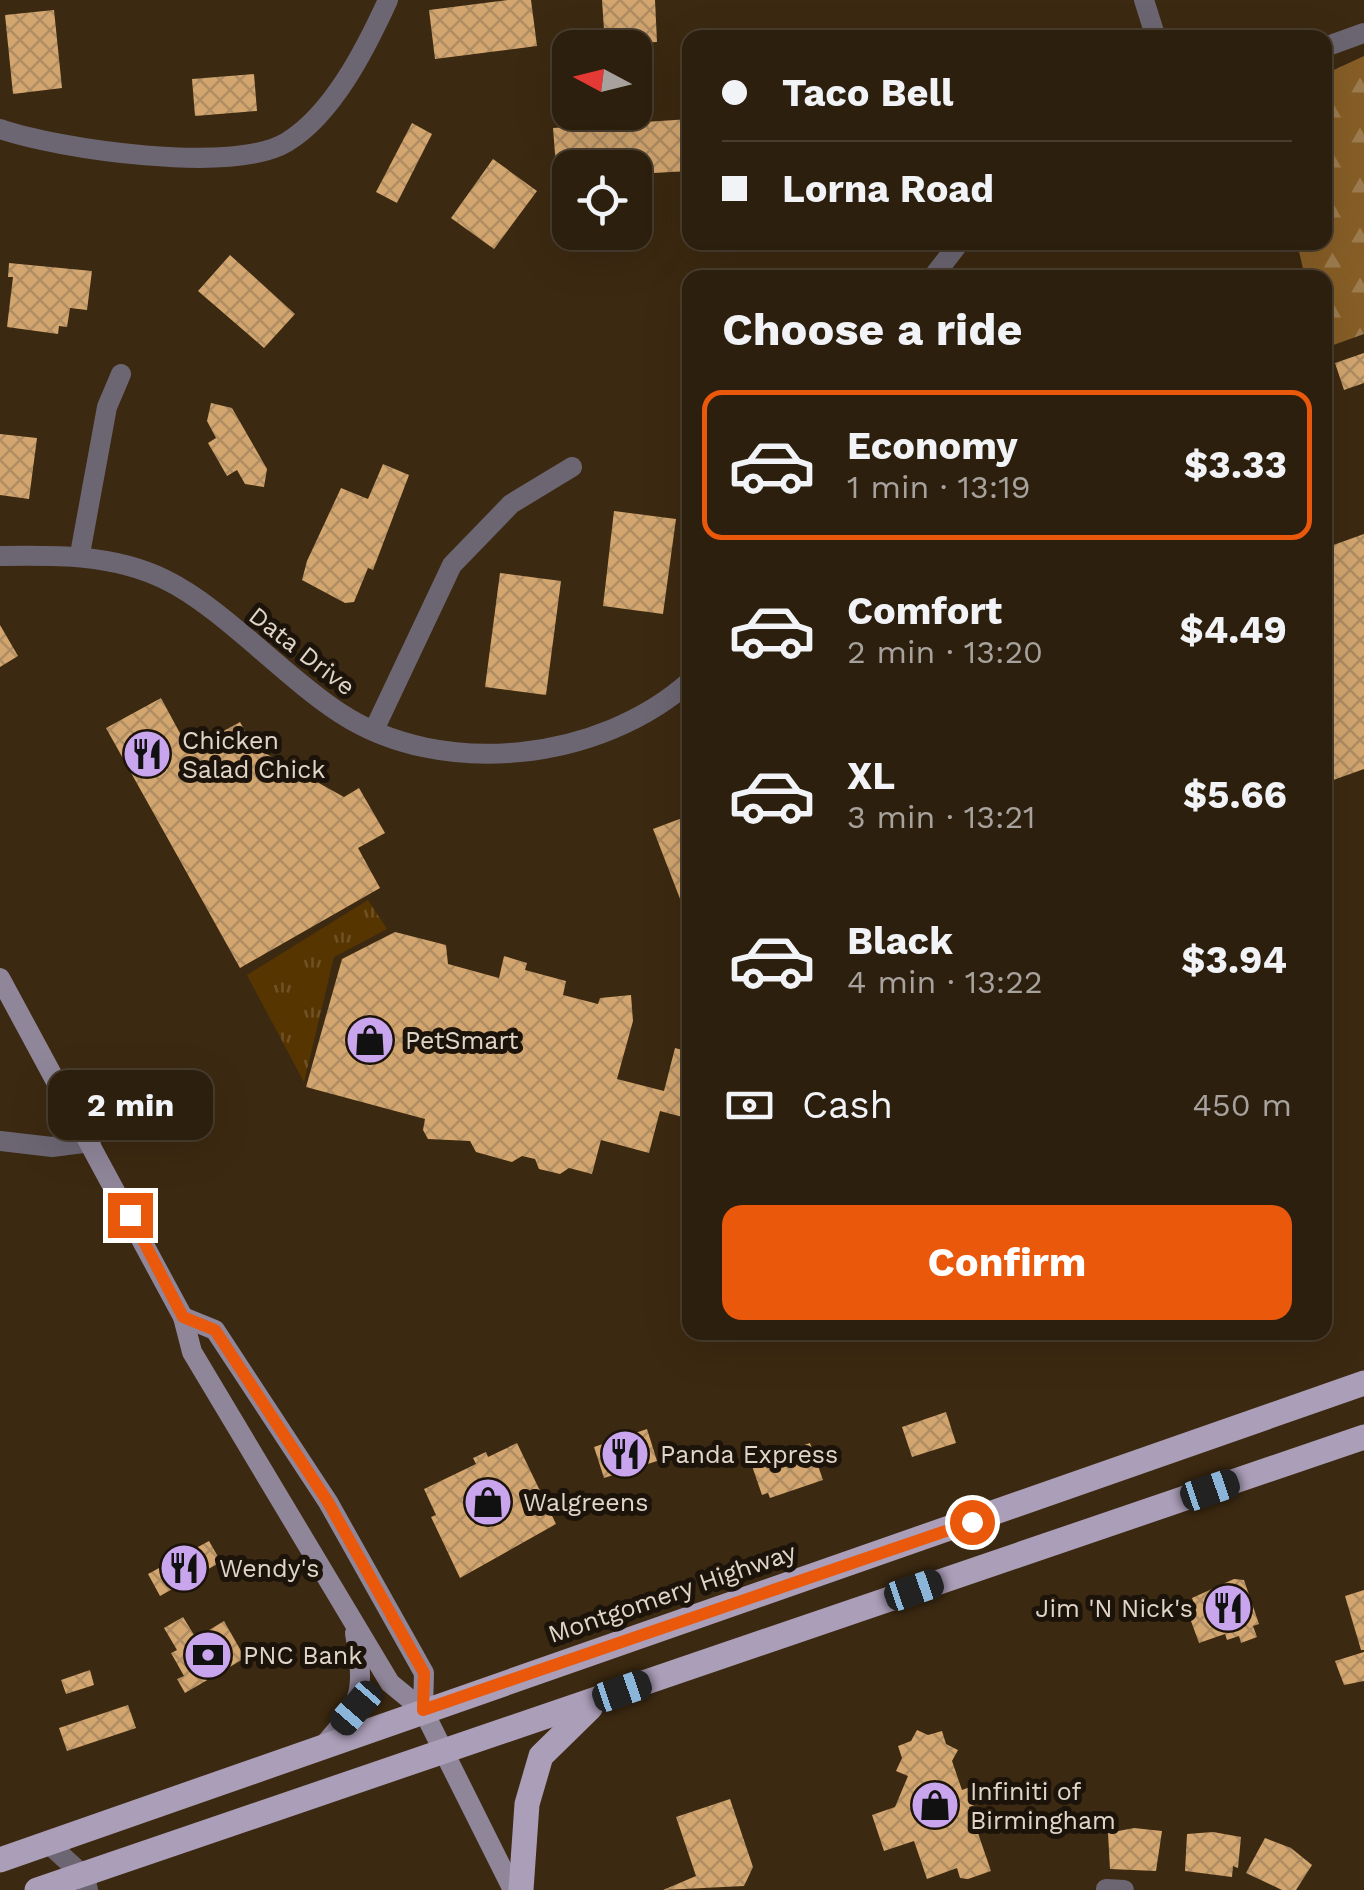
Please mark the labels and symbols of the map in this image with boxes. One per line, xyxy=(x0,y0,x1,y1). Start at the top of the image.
north arrow xyxy=(552,30,652,130)
street label: Data Drive xyxy=(243,601,361,701)
place label: Chicken Salad Chick xyxy=(182,726,325,784)
restaurant icon: Chicken Salad Chick xyxy=(121,728,173,780)
shop icon: PetSmart xyxy=(344,1014,396,1066)
place label: PetSmart xyxy=(405,1026,519,1055)
callout: 2 min xyxy=(48,1070,212,1140)
route end xyxy=(108,1193,153,1238)
restaurant icon: Panda Express xyxy=(599,1428,651,1480)
place label: Panda Express xyxy=(660,1440,838,1469)
car xyxy=(1177,1466,1243,1514)
shop icon: Walgreens xyxy=(462,1476,514,1528)
place label: Walgreens xyxy=(523,1488,648,1517)
route start xyxy=(950,1500,995,1545)
street label: Montgomery Highway xyxy=(544,1537,800,1649)
restaurant icon: Wendy's xyxy=(158,1542,210,1594)
place label: Wendy's xyxy=(219,1554,319,1583)
car xyxy=(881,1566,947,1614)
restaurant icon: Jim 'N Nick's xyxy=(1202,1582,1254,1634)
place label: Jim 'N Nick's xyxy=(1035,1594,1193,1623)
bank icon: PNC Bank xyxy=(182,1629,234,1681)
place label: PNC Bank xyxy=(243,1641,362,1670)
car xyxy=(589,1667,655,1715)
car xyxy=(325,1676,387,1740)
place label: Infiniti of Birmingham xyxy=(970,1777,1116,1835)
shop icon: Infiniti of Birmingham xyxy=(909,1779,961,1831)

